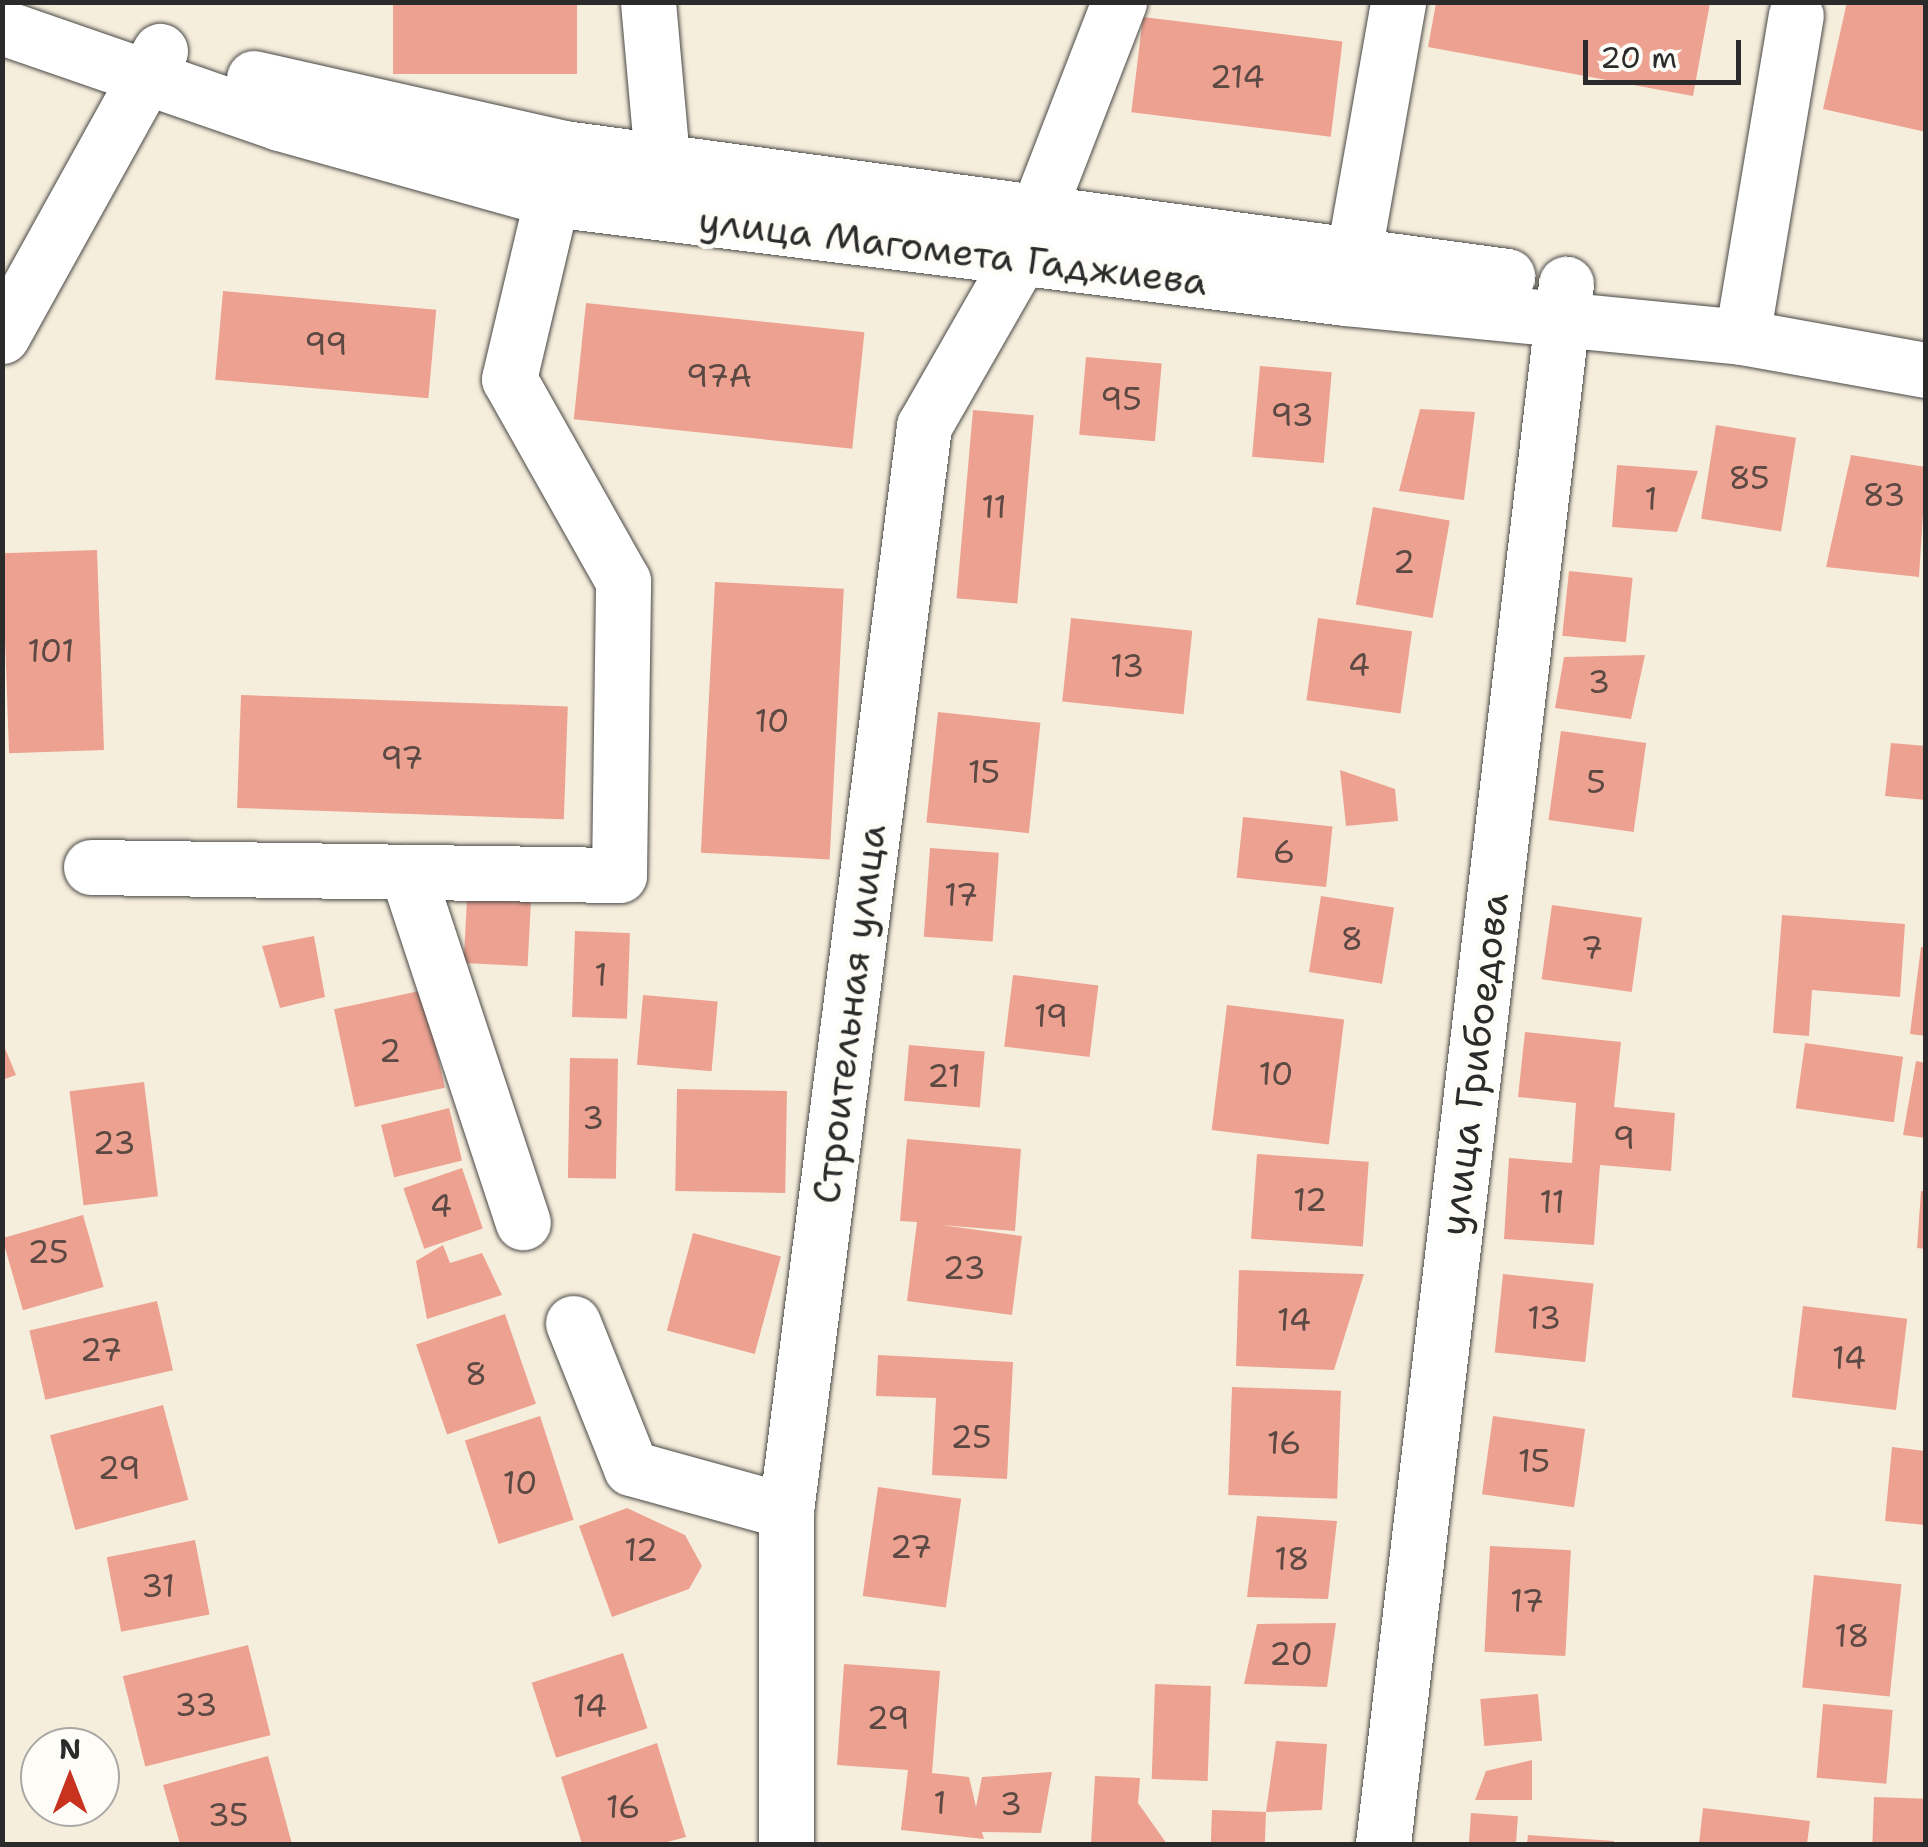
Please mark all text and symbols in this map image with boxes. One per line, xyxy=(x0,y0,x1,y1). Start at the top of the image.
scale bar xyxy=(1588,20,1746,82)
text: 20 m xyxy=(1600,37,1677,78)
house number: 214 xyxy=(1209,58,1265,96)
street label: улица Магомета Гаджиева xyxy=(696,197,1210,305)
house number: 99 xyxy=(304,325,348,363)
house number: 97А xyxy=(686,357,752,395)
house number: 95 xyxy=(1100,380,1142,418)
house number: 93 xyxy=(1270,396,1314,434)
house number: 85 xyxy=(1728,459,1770,497)
house number: 83 xyxy=(1862,476,1906,514)
house number: 1 xyxy=(1644,480,1658,518)
house number: 11 xyxy=(981,488,1007,526)
house number: 2 xyxy=(1393,543,1415,581)
house number: 101 xyxy=(27,632,75,670)
house number: 4 xyxy=(1348,646,1370,684)
house number: 13 xyxy=(1110,647,1144,685)
house number: 3 xyxy=(1588,663,1610,701)
house number: 10 xyxy=(755,702,789,740)
house number: 97 xyxy=(381,739,423,777)
house number: 15 xyxy=(968,753,1000,791)
house number: 5 xyxy=(1586,763,1606,801)
street label: Строительная улица xyxy=(803,822,895,1206)
house number: 6 xyxy=(1273,833,1295,871)
house number: 17 xyxy=(944,876,978,914)
street label: улица Грибоедова xyxy=(1430,890,1518,1238)
house number: 8 xyxy=(1341,920,1363,958)
house number: 7 xyxy=(1581,929,1603,967)
house number: 1 xyxy=(594,956,608,994)
house number: 19 xyxy=(1034,997,1068,1035)
house number: 2 xyxy=(379,1032,401,1070)
house number: 10 xyxy=(1259,1055,1293,1093)
house number: 21 xyxy=(927,1057,961,1095)
house number: 3 xyxy=(582,1099,604,1137)
house number: 9 xyxy=(1613,1119,1635,1157)
house number: 23 xyxy=(92,1124,136,1162)
house number: 12 xyxy=(1293,1181,1327,1219)
house number: 11 xyxy=(1539,1183,1565,1221)
house number: 4 xyxy=(430,1187,452,1225)
house number: 25 xyxy=(27,1233,69,1271)
house number: 23 xyxy=(942,1249,986,1287)
house number: 13 xyxy=(1527,1299,1561,1337)
house number: 14 xyxy=(1277,1301,1311,1339)
house number: 27 xyxy=(80,1331,122,1369)
house number: 14 xyxy=(1832,1339,1866,1377)
house number: 8 xyxy=(465,1355,487,1393)
house number: 25 xyxy=(950,1418,992,1456)
house number: 16 xyxy=(1267,1424,1301,1462)
house number: 15 xyxy=(1518,1442,1550,1480)
house number: 29 xyxy=(97,1449,141,1487)
house number: 10 xyxy=(503,1464,537,1502)
house number: 27 xyxy=(890,1528,932,1566)
house number: 12 xyxy=(624,1531,658,1569)
house number: 18 xyxy=(1274,1540,1310,1578)
house number: 31 xyxy=(141,1567,175,1605)
house number: 17 xyxy=(1510,1582,1544,1620)
house number: 18 xyxy=(1834,1617,1870,1655)
house number: 20 xyxy=(1269,1635,1313,1673)
house number: 33 xyxy=(175,1686,217,1724)
house number: 14 xyxy=(573,1687,607,1725)
house number: 29 xyxy=(866,1699,910,1737)
north arrow xyxy=(20,1727,120,1827)
text: N xyxy=(59,1730,81,1768)
house number: 1 xyxy=(933,1784,947,1822)
house number: 3 xyxy=(1000,1785,1022,1823)
house number: 16 xyxy=(606,1788,640,1826)
house number: 35 xyxy=(207,1796,249,1834)

